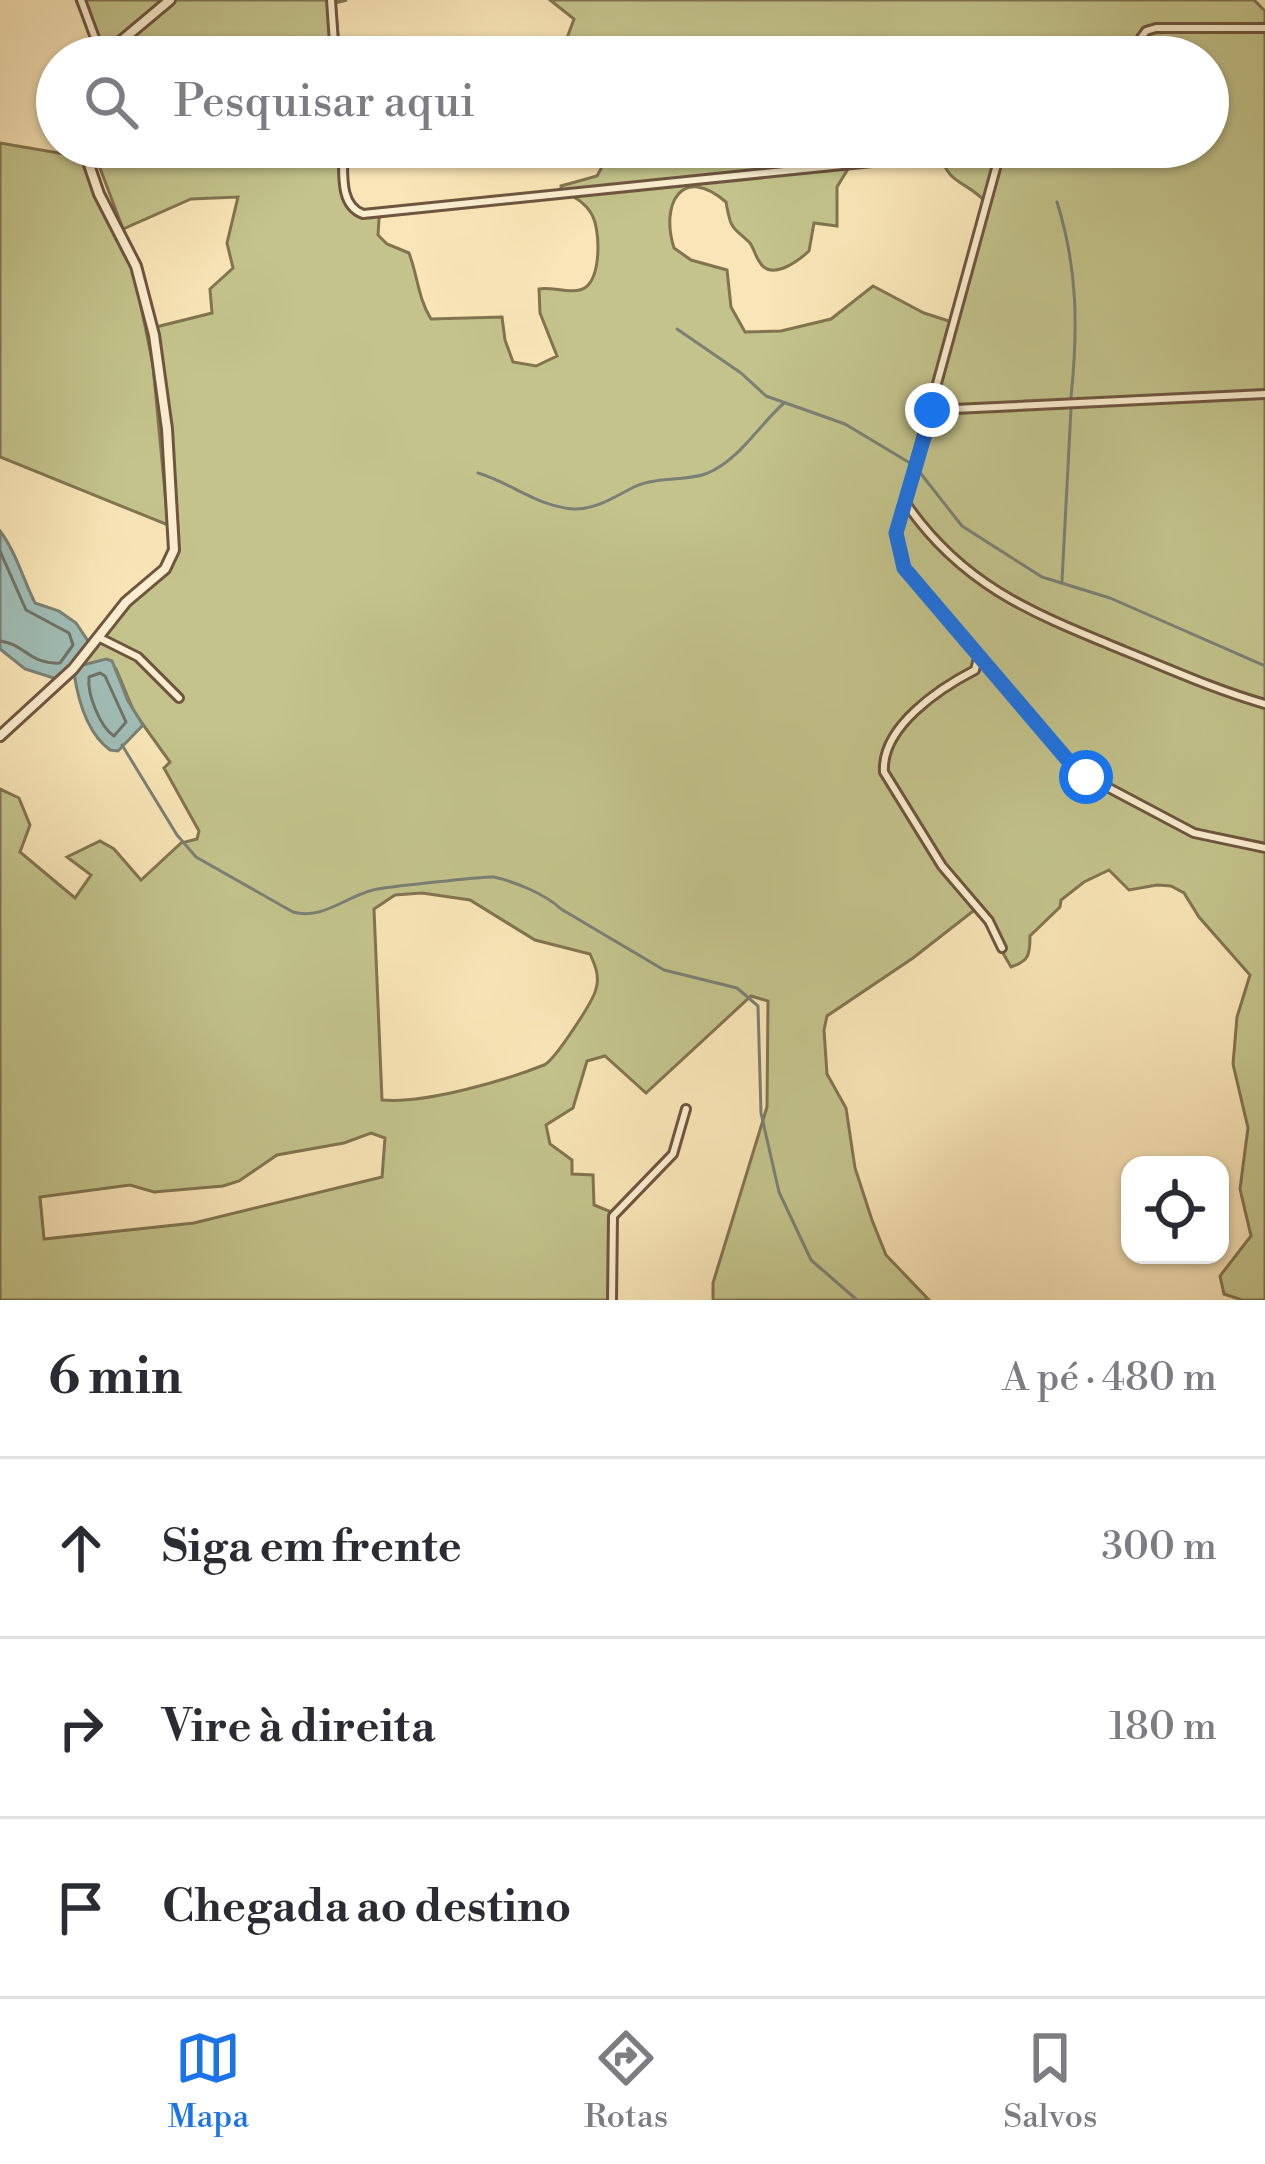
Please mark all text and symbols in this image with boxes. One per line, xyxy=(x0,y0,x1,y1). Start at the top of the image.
search box xyxy=(36,36,1229,168)
icon: search xyxy=(78,69,144,135)
text: Pesquisar aqui xyxy=(174,74,475,131)
route end xyxy=(905,383,959,437)
route start xyxy=(1059,750,1113,804)
map controls xyxy=(1121,1156,1229,1264)
button: locate xyxy=(1121,1156,1229,1264)
text: 6 min xyxy=(48,1346,182,1410)
text: A pé · 480 m xyxy=(1002,1354,1217,1403)
icon: ahead xyxy=(48,1515,114,1581)
text: Siga em frente xyxy=(162,1519,462,1576)
text: 300 m xyxy=(1102,1523,1217,1572)
icon: right xyxy=(48,1695,114,1761)
text: Vire à direita xyxy=(162,1699,435,1756)
text: 180 m xyxy=(1109,1703,1217,1752)
icon: arrive xyxy=(48,1875,114,1941)
text: Chegada ao destino xyxy=(162,1879,571,1936)
tab: Mapa xyxy=(167,2025,249,2138)
tab: Rotas xyxy=(584,2025,668,2138)
tab: Salvos xyxy=(1003,2025,1098,2138)

